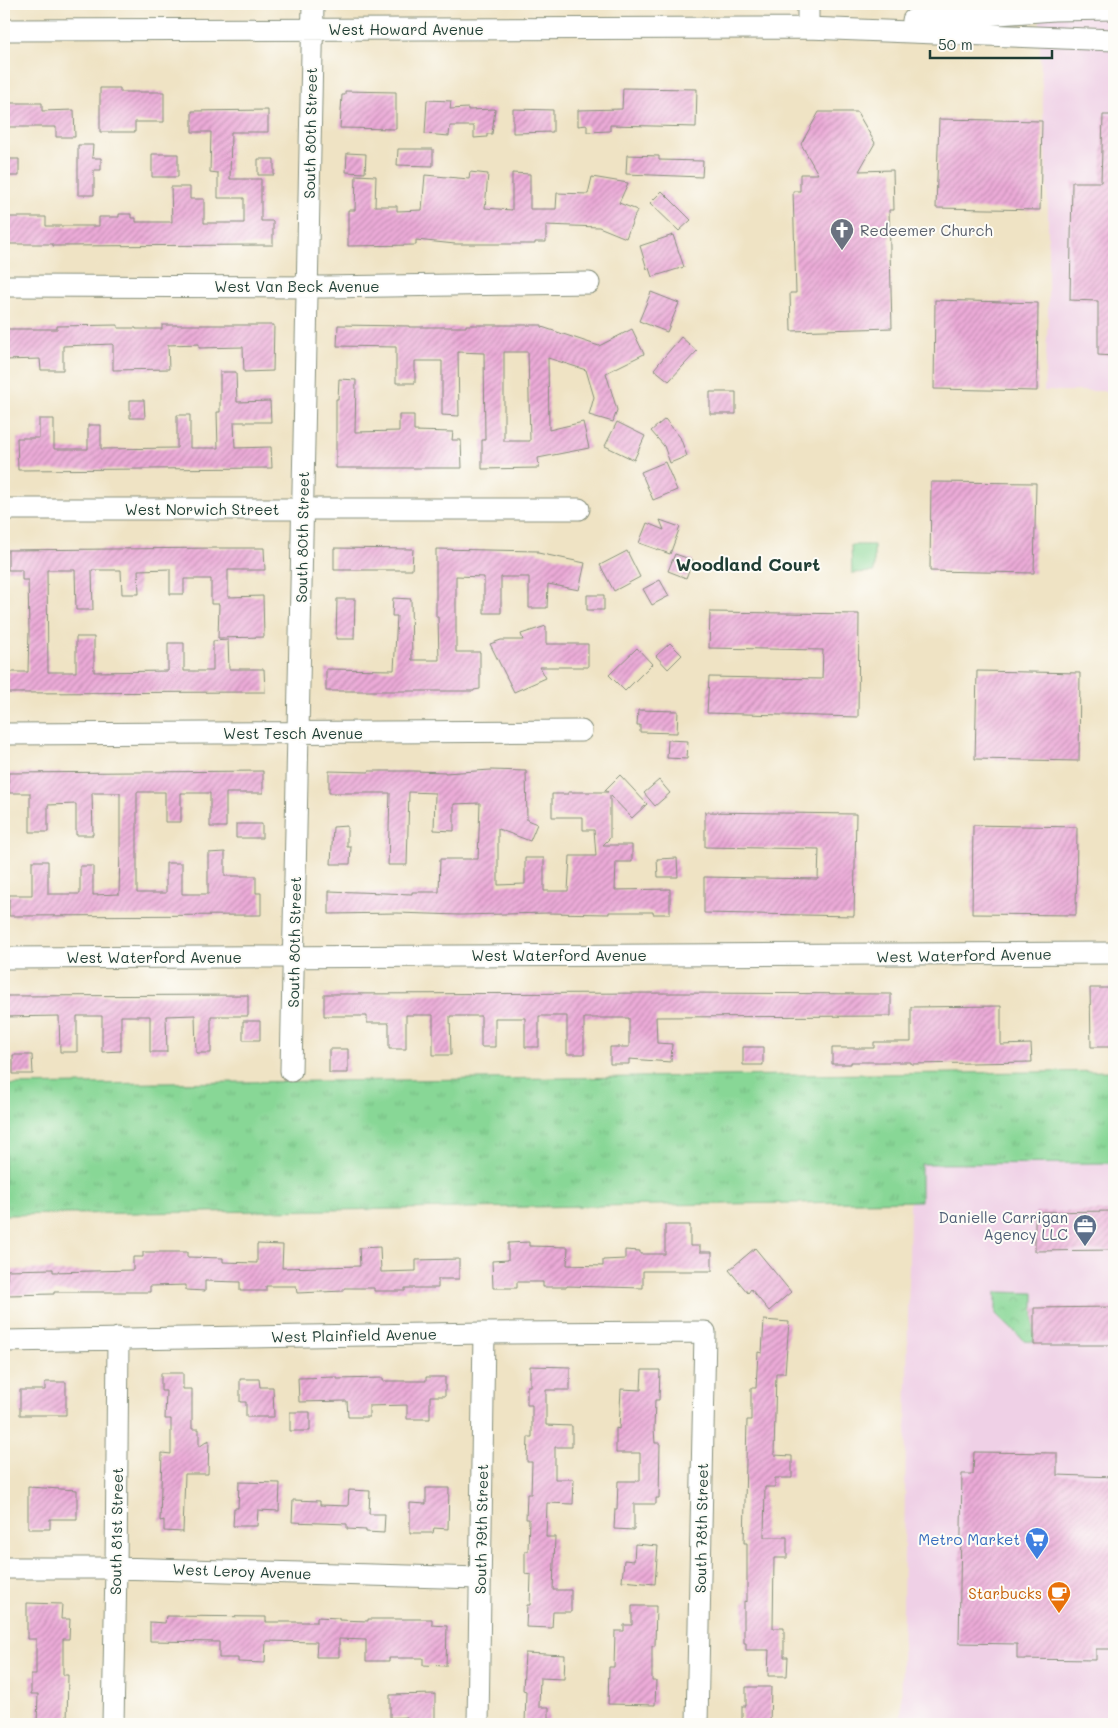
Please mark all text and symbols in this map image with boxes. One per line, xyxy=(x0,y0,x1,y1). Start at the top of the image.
street label: West Howard Avenue xyxy=(328,19,484,39)
scale bar xyxy=(930,28,1053,60)
text: 50 m xyxy=(938,34,973,54)
street label: South 80th Street xyxy=(299,67,321,199)
church icon: Redeemer Church xyxy=(829,217,855,251)
place label: Redeemer Church xyxy=(860,220,993,240)
street label: West Van Beck Avenue xyxy=(214,276,380,296)
street label: South 80th Street xyxy=(291,471,313,603)
street label: West Norwich Street xyxy=(125,499,279,519)
district label: Woodland Court xyxy=(676,552,820,576)
street label: West Tesch Avenue xyxy=(223,723,363,743)
street label: South 80th Street xyxy=(283,876,305,1008)
street label: West Waterford Avenue xyxy=(876,943,1052,967)
street label: West Waterford Avenue xyxy=(471,945,647,965)
street label: West Waterford Avenue xyxy=(66,947,242,967)
place label: Danielle Carrigan Agency LLC xyxy=(938,1207,1068,1244)
office icon: Danielle Carrigan Agency LLC xyxy=(1072,1213,1098,1247)
street label: West Plainfield Avenue xyxy=(271,1324,437,1346)
street label: South 78th Street xyxy=(690,1463,712,1593)
street label: South 79th Street xyxy=(470,1464,492,1594)
street label: South 81st Street xyxy=(105,1467,127,1595)
supermarket icon: Metro Market xyxy=(1024,1526,1050,1560)
place label: Metro Market xyxy=(918,1529,1020,1549)
street label: West Leroy Avenue xyxy=(172,1559,312,1583)
cafe icon: Starbucks xyxy=(1046,1580,1072,1614)
place label: Starbucks xyxy=(968,1583,1042,1603)

